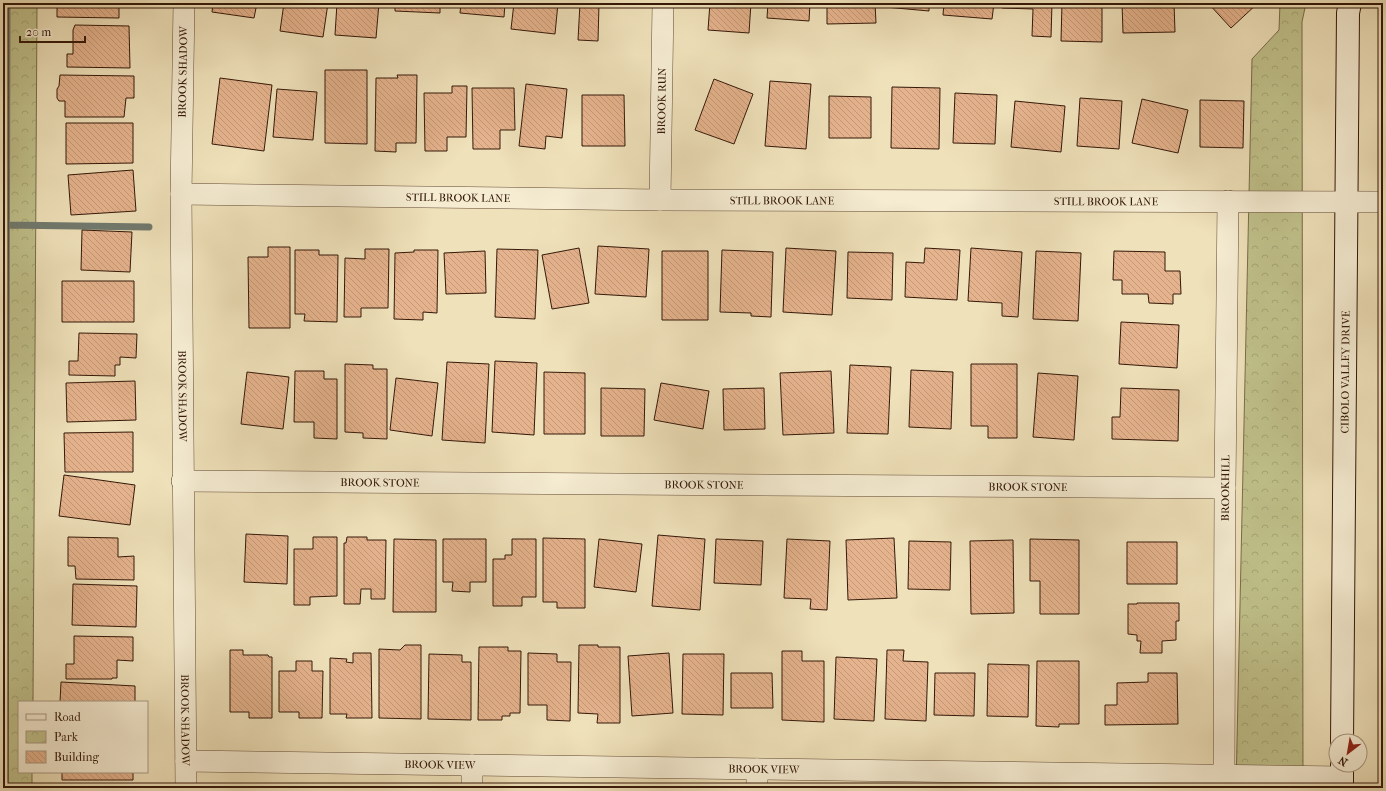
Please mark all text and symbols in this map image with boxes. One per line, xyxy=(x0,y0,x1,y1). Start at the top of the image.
scale bar xyxy=(20,18,85,44)
text: 20 m xyxy=(26,25,51,39)
street label: BROOK SHADOW xyxy=(176,25,190,118)
street label: BROOK RUN xyxy=(654,67,669,135)
street label: STILL BROOK LANE xyxy=(406,190,511,205)
street label: STILL BROOK LANE xyxy=(730,194,834,207)
street label: STILL BROOK LANE xyxy=(1054,195,1158,208)
street label: CIBOLO VALLEY DRIVE xyxy=(1338,310,1352,434)
street label: BROOK SHADOW xyxy=(176,350,190,443)
street label: BROOKHILL xyxy=(1218,454,1232,521)
street label: BROOK STONE xyxy=(340,476,420,489)
street label: BROOK STONE xyxy=(664,478,744,491)
street label: BROOK STONE xyxy=(988,480,1068,493)
street label: BROOK SHADOW xyxy=(179,674,192,767)
legend xyxy=(18,701,148,773)
text: Road xyxy=(54,710,81,724)
text: Park xyxy=(54,730,79,744)
north arrow xyxy=(1328,733,1368,773)
text: Building xyxy=(54,750,99,764)
text: N xyxy=(1336,753,1350,769)
street label: BROOK VIEW xyxy=(404,758,477,772)
street label: BROOK VIEW xyxy=(728,762,801,776)

